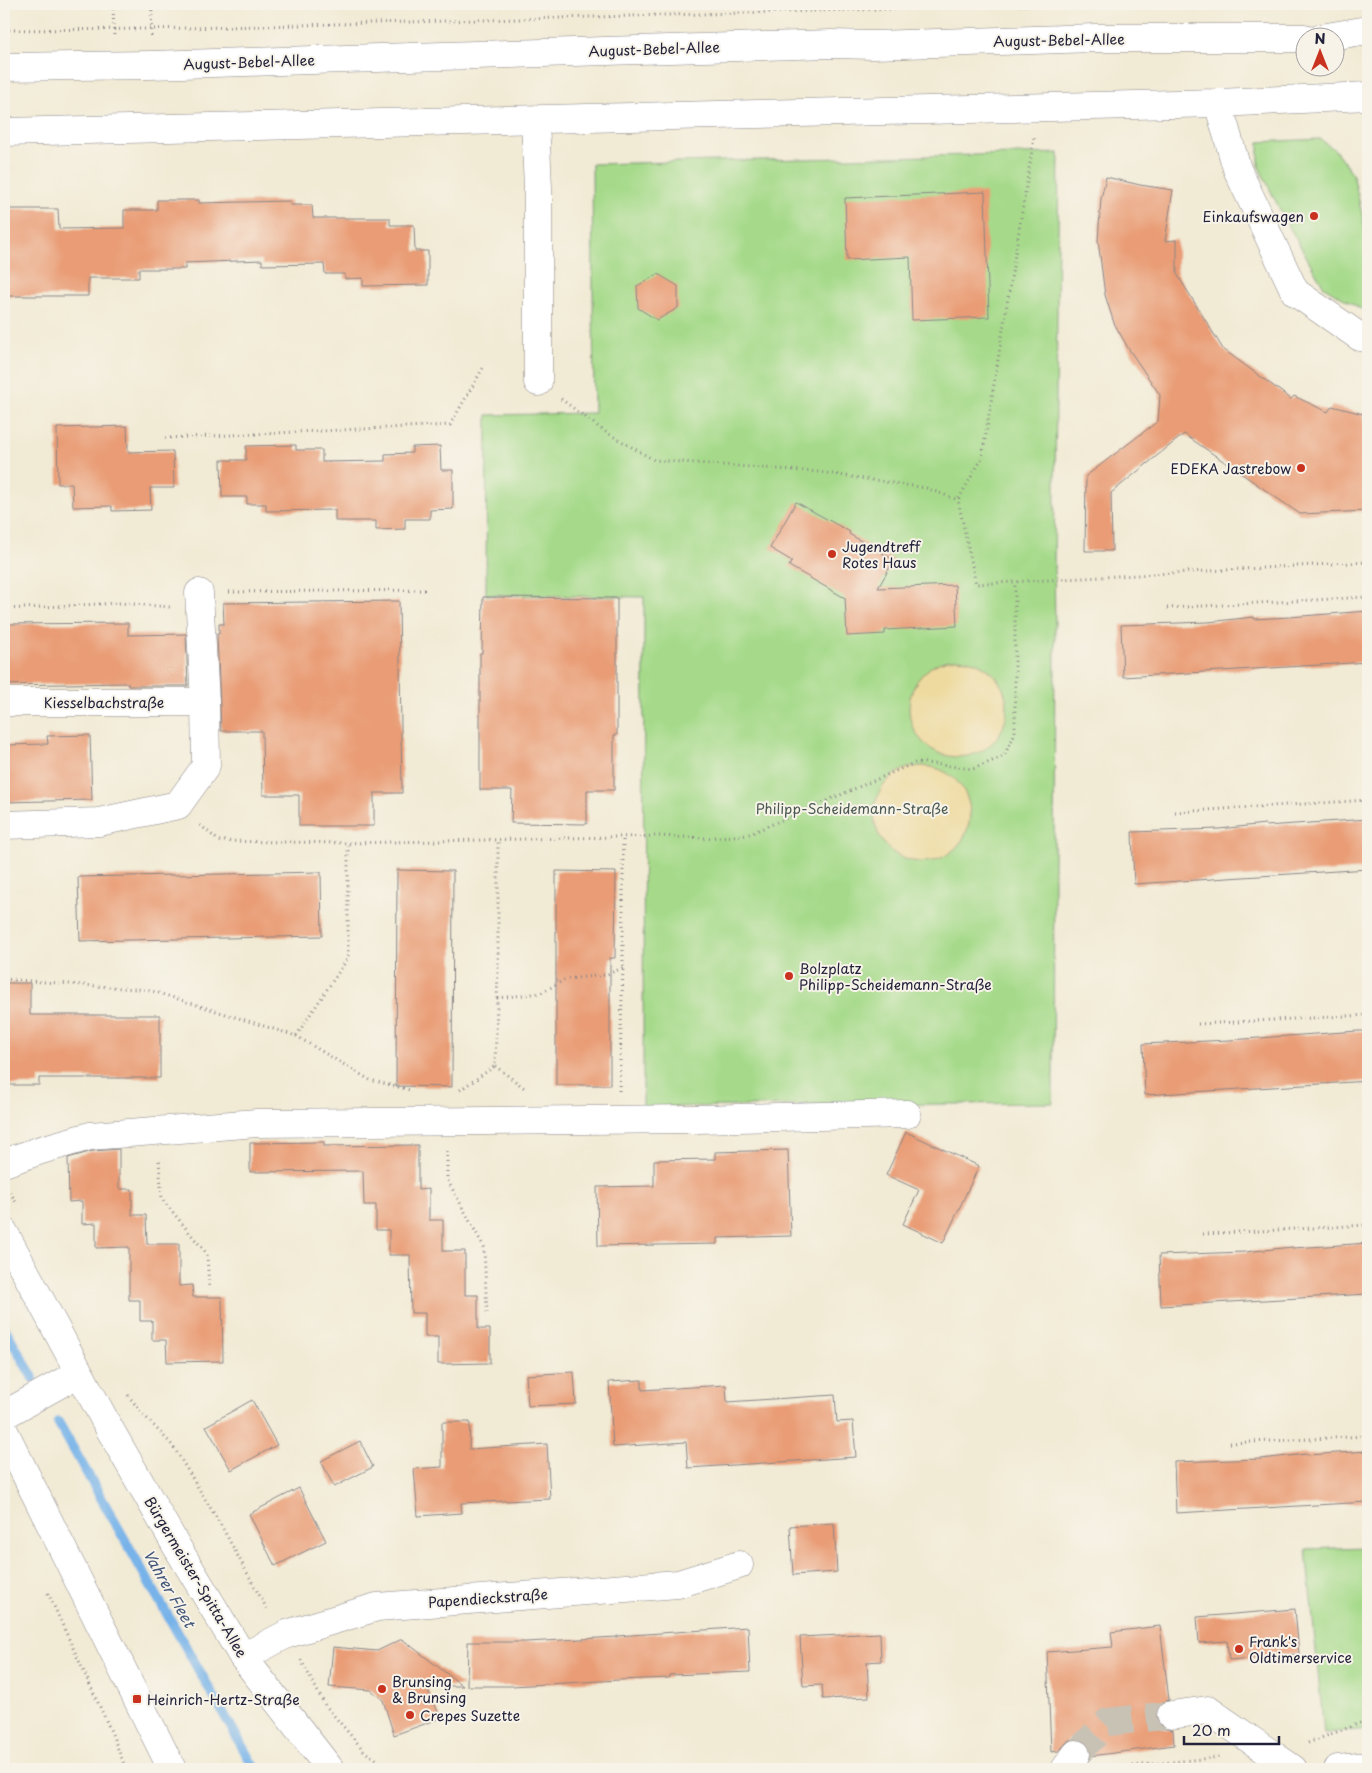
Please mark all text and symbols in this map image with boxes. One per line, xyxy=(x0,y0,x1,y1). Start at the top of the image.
street label: August-Bebel-Allee xyxy=(993,28,1125,52)
north arrow xyxy=(1294,28,1344,78)
text: N xyxy=(1314,28,1326,49)
street label: August-Bebel-Allee xyxy=(588,36,721,62)
street label: August-Bebel-Allee xyxy=(183,49,316,75)
place label: Einkaufswagen xyxy=(1203,206,1304,227)
marker: Einkaufswagen xyxy=(1308,210,1320,222)
place label: EDEKA Jastrebow xyxy=(1170,458,1291,479)
marker: EDEKA Jastrebow xyxy=(1295,462,1307,474)
place label: Jugendtreff Rotes Haus xyxy=(842,536,922,573)
marker: Jugendtreff Rotes Haus xyxy=(826,548,838,560)
street label: Kiesselbachstraße xyxy=(44,692,164,713)
park label: Philipp-Scheidemann-Straße xyxy=(756,798,948,819)
place label: Bolzplatz Philipp-Scheidemann-Straße xyxy=(799,958,992,995)
marker: Bolzplatz Philipp-Scheidemann-Straße xyxy=(783,970,795,982)
street label: Bürgermeister-Spitta-Allee xyxy=(140,1493,253,1662)
water label: Vahrer Fleet xyxy=(138,1545,203,1633)
street label: Papendieckstraße xyxy=(428,1583,548,1613)
place label: Frank's Oldtimerservice xyxy=(1249,1631,1352,1668)
marker: Frank's Oldtimerservice xyxy=(1233,1643,1245,1655)
place label: Brunsing & Brunsing xyxy=(392,1671,466,1708)
marker: Brunsing & Brunsing xyxy=(376,1683,388,1695)
place label: Heinrich-Hertz-Straße xyxy=(147,1689,300,1710)
marker: Heinrich-Hertz-Straße xyxy=(131,1693,143,1705)
place label: Crepes Suzette xyxy=(420,1705,520,1726)
marker: Crepes Suzette xyxy=(404,1709,416,1721)
scale bar xyxy=(1184,1713,1280,1745)
text: 20 m xyxy=(1192,1718,1231,1741)

